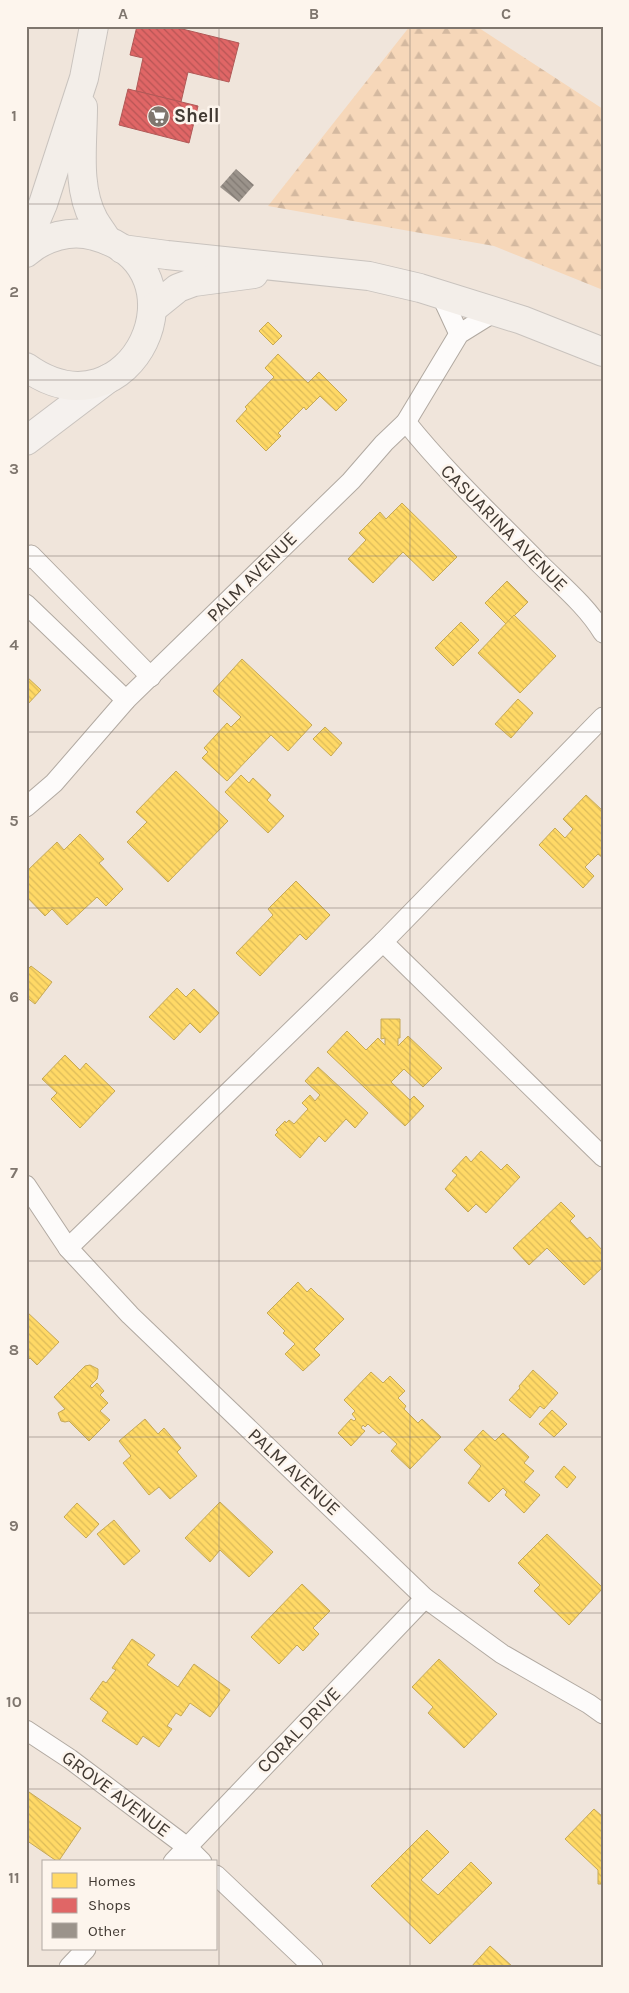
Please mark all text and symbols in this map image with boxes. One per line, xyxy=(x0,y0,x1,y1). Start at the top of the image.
text: A xyxy=(118,4,128,23)
text: B xyxy=(309,4,319,23)
text: C xyxy=(501,4,511,23)
supermarket icon: Shell xyxy=(146,104,170,128)
place label: Shell xyxy=(174,105,220,127)
text: 1 xyxy=(11,106,17,125)
text: 2 xyxy=(9,282,19,301)
text: 3 xyxy=(9,459,19,478)
street label: CASUARINA AVENUE xyxy=(436,460,572,596)
street label: PALM AVENUE xyxy=(202,527,302,627)
text: 4 xyxy=(9,635,19,654)
text: 5 xyxy=(9,811,19,830)
text: 6 xyxy=(9,987,19,1006)
text: 7 xyxy=(10,1163,18,1182)
text: 8 xyxy=(9,1340,19,1359)
street label: PALM AVENUE xyxy=(243,1424,345,1520)
text: 9 xyxy=(9,1516,19,1535)
street label: CORAL DRIVE xyxy=(253,1683,345,1777)
text: 10 xyxy=(6,1692,22,1711)
street label: GROVE AVENUE xyxy=(58,1746,174,1842)
legend xyxy=(42,1860,218,1950)
text: 11 xyxy=(8,1868,20,1887)
text: Homes xyxy=(88,1872,136,1890)
text: Shops xyxy=(88,1896,131,1914)
text: Other xyxy=(88,1922,126,1940)

